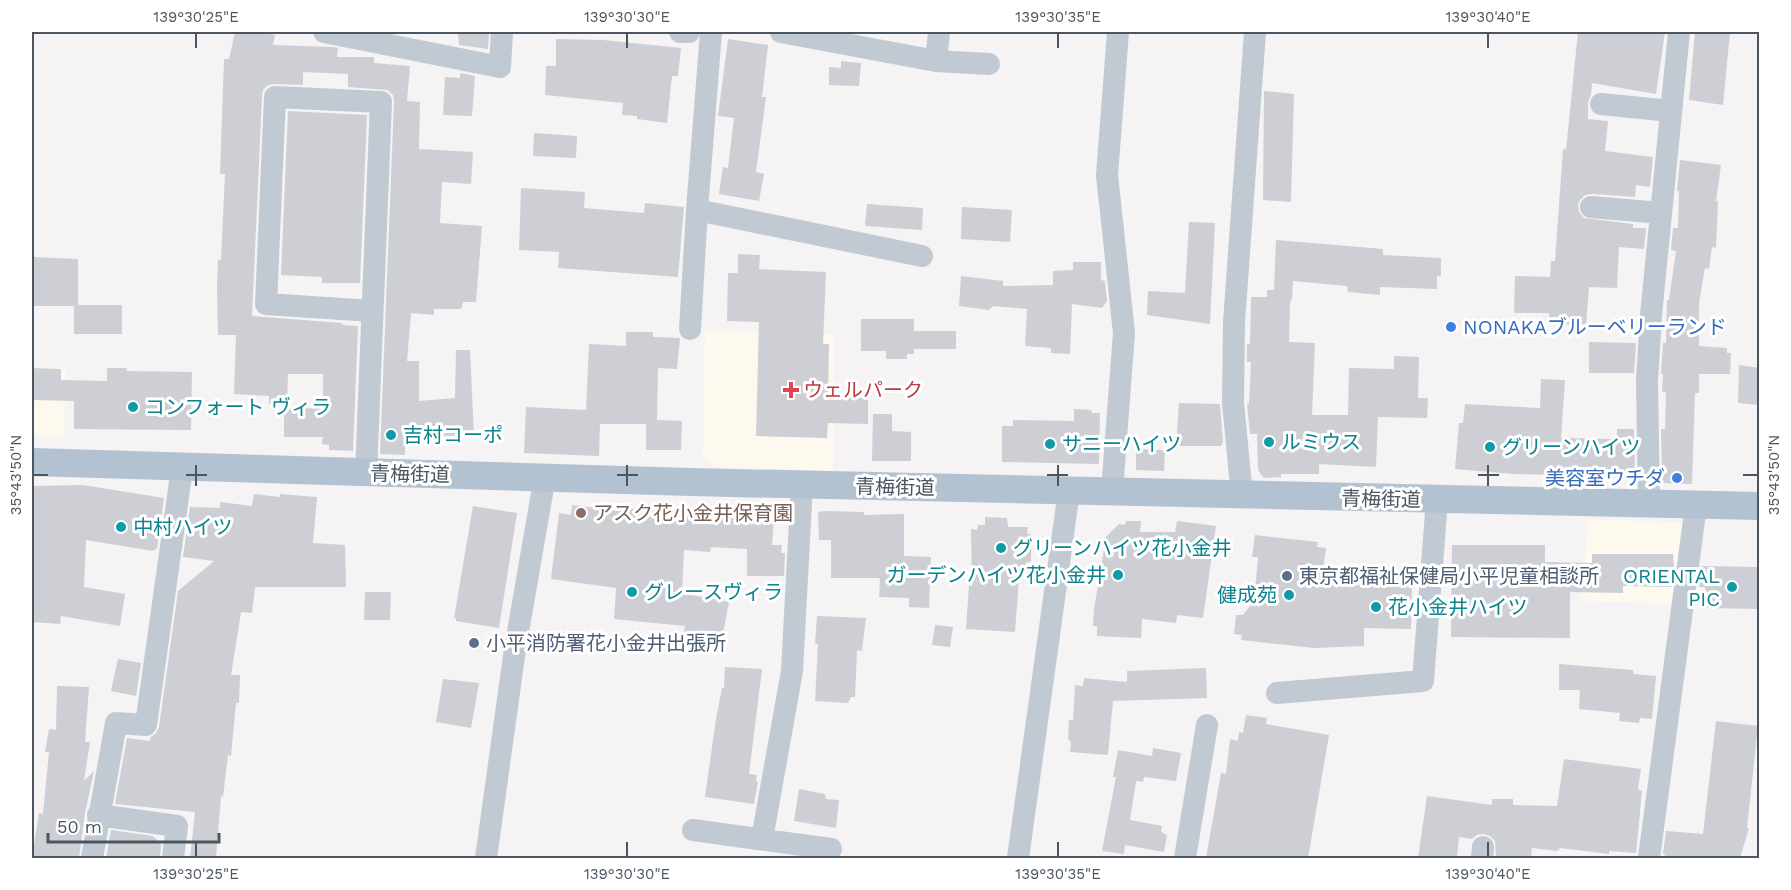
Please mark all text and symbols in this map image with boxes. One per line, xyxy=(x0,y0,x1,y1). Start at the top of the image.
text: 139°30'25"E xyxy=(153,8,239,26)
text: 139°30'30"E xyxy=(584,8,670,26)
text: 139°30'35"E xyxy=(1015,8,1101,26)
text: 139°30'40"E xyxy=(1445,8,1531,26)
place label: NONAKAブルーベリーランド xyxy=(1463,315,1727,339)
marker: NONAKAブルーベリーランド xyxy=(1444,320,1458,334)
place label: ウェルパーク xyxy=(803,378,923,402)
marker: ウェルパーク xyxy=(784,383,798,397)
place label: コンフォート ヴィラ xyxy=(145,395,331,419)
marker: コンフォート ヴィラ xyxy=(126,400,140,414)
place label: 吉村コーポ xyxy=(403,423,503,447)
marker: 吉村コーポ xyxy=(384,428,398,442)
place label: ルミウス xyxy=(1281,430,1361,454)
place label: サニーハイツ xyxy=(1062,432,1181,456)
text: 35°43'50"N xyxy=(7,435,25,515)
marker: ルミウス xyxy=(1262,435,1276,449)
place label: グリーンハイツ xyxy=(1502,435,1641,459)
text: 35°43'50"N xyxy=(1765,435,1783,515)
marker: サニーハイツ xyxy=(1043,437,1057,451)
marker: グリーンハイツ xyxy=(1483,440,1497,454)
street label: 青梅街道 xyxy=(370,461,450,487)
place label: 美容室ウチダ xyxy=(1545,466,1665,490)
marker: 美容室ウチダ xyxy=(1670,471,1684,485)
street label: 青梅街道 xyxy=(855,474,935,500)
street label: 青梅街道 xyxy=(1341,486,1421,512)
place label: アスク花小金井保育園 xyxy=(593,501,793,525)
marker: アスク花小金井保育園 xyxy=(574,506,588,520)
place label: 中村ハイツ xyxy=(133,515,233,539)
marker: 中村ハイツ xyxy=(114,520,128,534)
place label: グリーンハイツ花小金井 xyxy=(1013,536,1232,560)
marker: グリーンハイツ花小金井 xyxy=(994,541,1008,555)
place label: ガーデンハイツ花小金井 xyxy=(886,563,1106,587)
place label: 東京都福祉保健局小平児童相談所 xyxy=(1299,564,1599,588)
place label: ORIENTAL PIC xyxy=(1623,564,1720,611)
marker: ガーデンハイツ花小金井 xyxy=(1111,568,1125,582)
marker: 東京都福祉保健局小平児童相談所 xyxy=(1280,569,1294,583)
place label: グレースヴィラ xyxy=(644,580,783,604)
marker: ORIENTAL PIC xyxy=(1725,580,1739,594)
place label: 健成苑 xyxy=(1217,583,1277,607)
marker: グレースヴィラ xyxy=(625,585,639,599)
marker: 健成苑 xyxy=(1282,588,1296,602)
place label: 花小金井ハイツ xyxy=(1388,595,1528,619)
marker: 花小金井ハイツ xyxy=(1369,600,1383,614)
place label: 小平消防署花小金井出張所 xyxy=(486,631,726,655)
marker: 小平消防署花小金井出張所 xyxy=(467,636,481,650)
scale bar xyxy=(48,806,219,844)
text: 50 m xyxy=(57,816,102,837)
text: 139°30'25"E xyxy=(153,865,239,883)
text: 139°30'30"E xyxy=(584,865,670,883)
text: 139°30'35"E xyxy=(1015,865,1101,883)
text: 139°30'40"E xyxy=(1445,865,1531,883)

